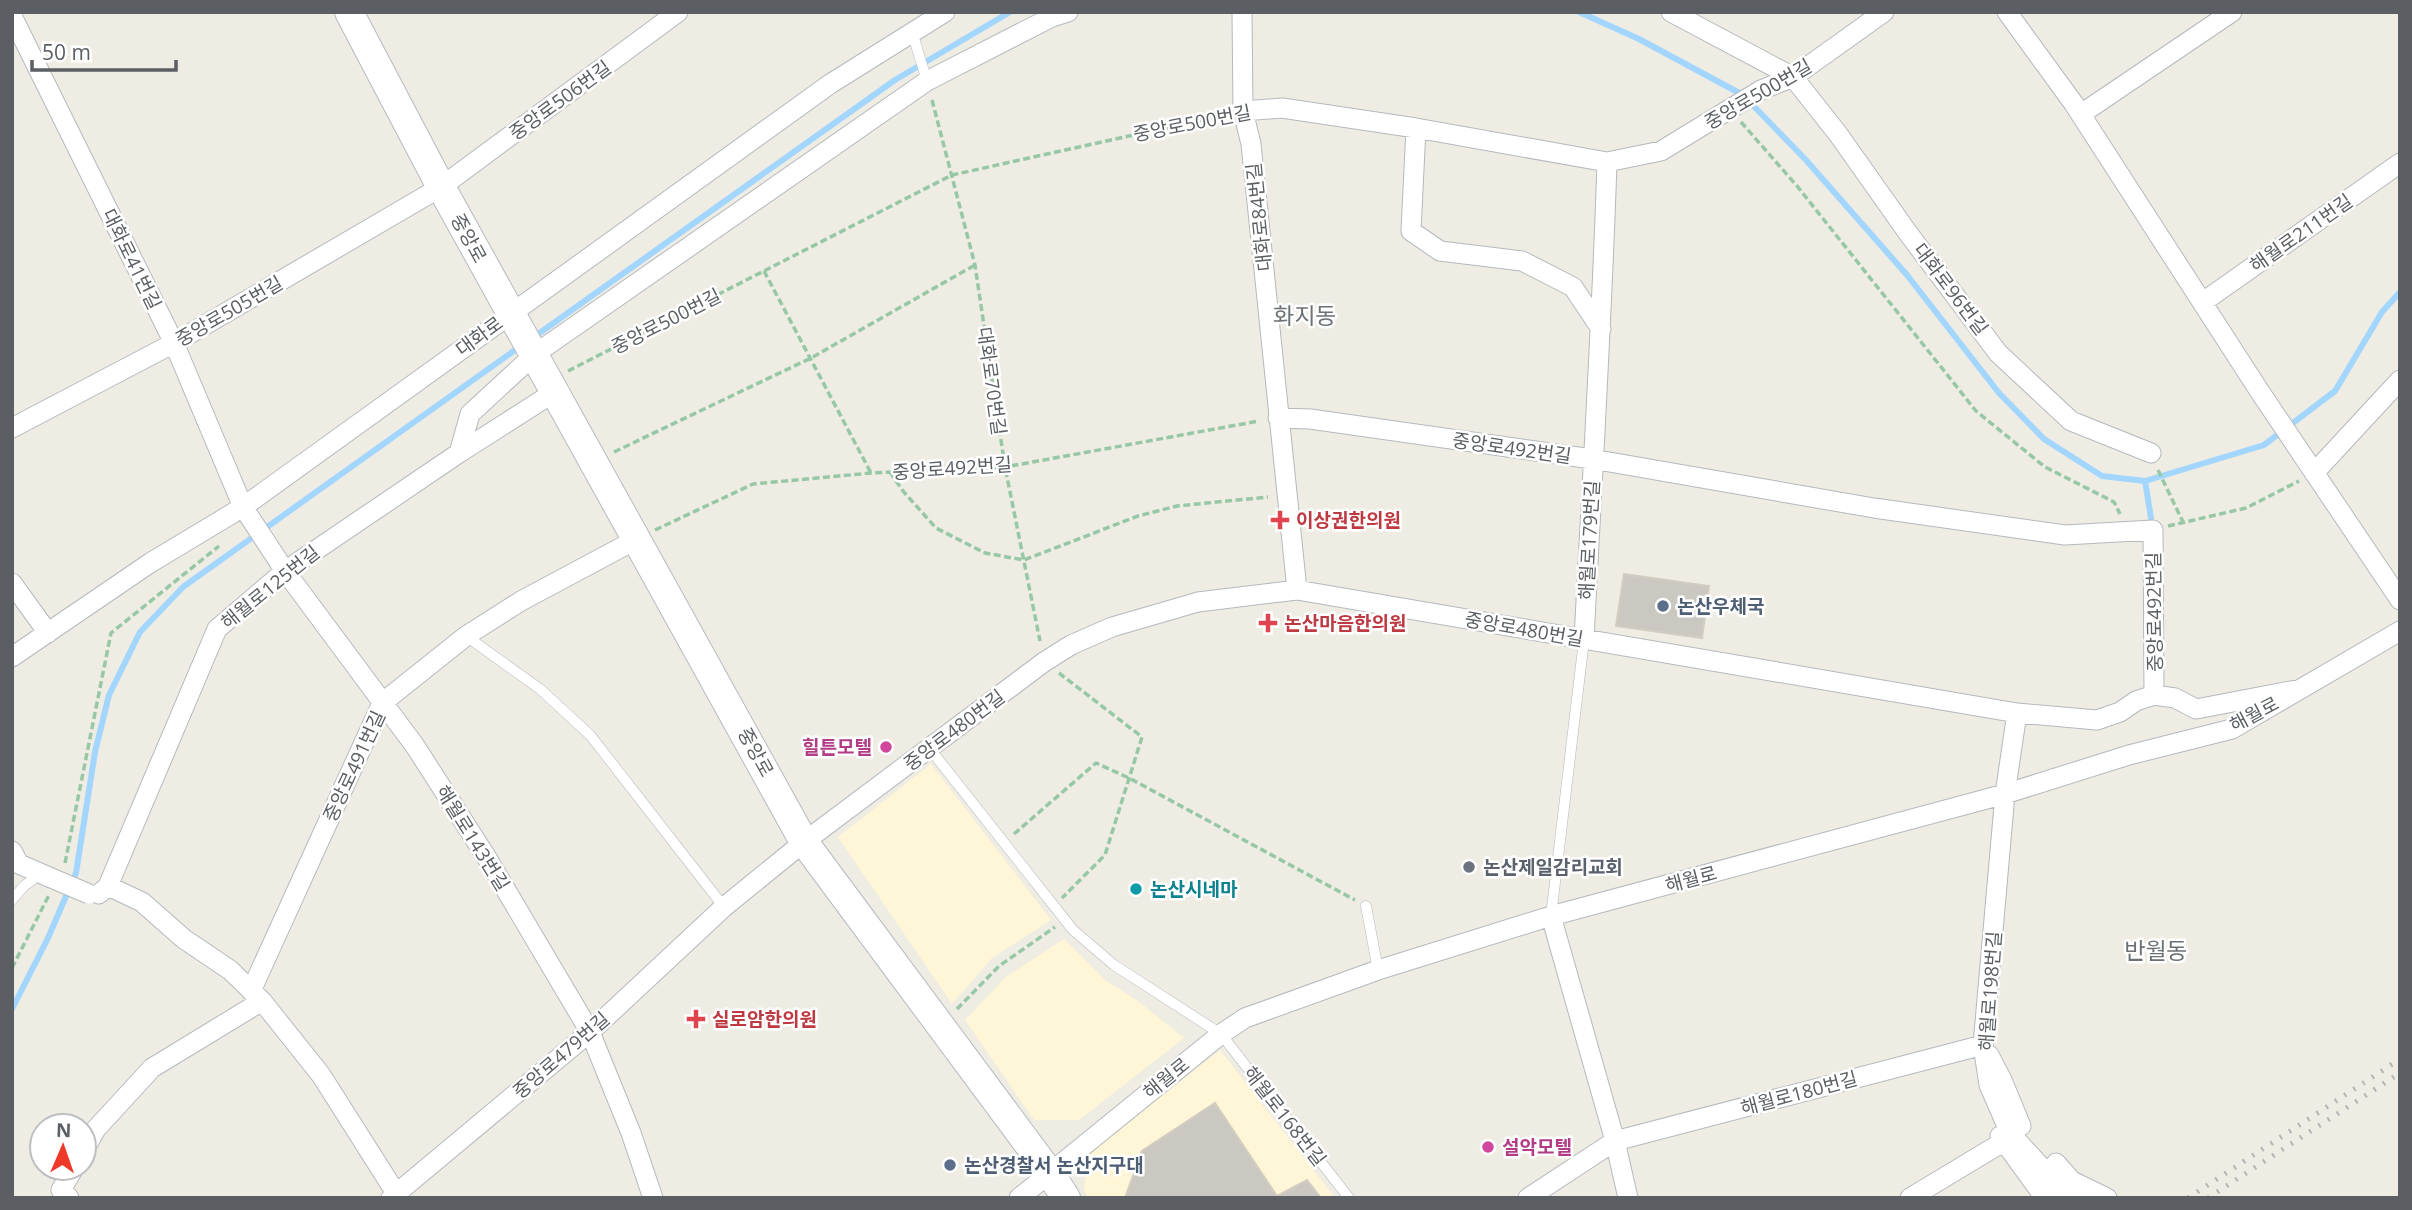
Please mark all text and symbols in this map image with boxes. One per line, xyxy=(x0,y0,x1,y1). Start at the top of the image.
scale bar xyxy=(32,28,175,72)
text: 50 m xyxy=(42,38,91,66)
street label: 중앙로500번길 xyxy=(1700,53,1816,135)
street label: 중앙로506번길 xyxy=(504,54,616,146)
street label: 중앙로500번길 xyxy=(1131,99,1253,147)
street label: 대화로84번길 xyxy=(1240,161,1278,273)
street label: 해월로211번길 xyxy=(2244,188,2358,278)
street label: 대화로41번길 xyxy=(96,204,168,314)
street label: 중앙로 xyxy=(445,209,493,267)
street label: 대화로96번길 xyxy=(1908,238,1994,340)
street label: 중앙로505번길 xyxy=(171,270,287,352)
street label: 중앙로500번길 xyxy=(607,282,725,360)
district label: 화지동 xyxy=(1273,299,1337,331)
street label: 대화로 xyxy=(450,310,508,362)
street label: 대화로70번길 xyxy=(972,325,1012,437)
street label: 중앙로492번길 xyxy=(1451,427,1573,469)
street label: 중앙로492번길 xyxy=(891,451,1013,485)
street label: 해월로179번길 xyxy=(1573,479,1605,601)
place label: 이상권한의원 xyxy=(1296,507,1401,533)
marker: 이상권한의원 xyxy=(1270,510,1290,530)
street label: 해월로125번길 xyxy=(215,539,325,635)
street label: 중앙로492번길 xyxy=(2140,552,2168,672)
place label: 논산우체국 xyxy=(1677,593,1764,619)
marker: 논산우체국 xyxy=(1655,598,1671,614)
street label: 중앙로480번길 xyxy=(1463,606,1585,652)
place label: 논산마음한의원 xyxy=(1284,610,1406,636)
marker: 논산마음한의원 xyxy=(1258,613,1278,633)
street label: 중앙로480번길 xyxy=(898,684,1010,776)
street label: 해월로 xyxy=(2225,690,2283,738)
street label: 중앙로491번길 xyxy=(317,706,391,826)
street label: 중앙로 xyxy=(732,723,780,781)
place label: 힐튼모텔 xyxy=(802,734,872,760)
marker: 힐튼모텔 xyxy=(878,739,894,755)
street label: 해월로143번길 xyxy=(430,780,516,896)
place label: 논산제일감리교회 xyxy=(1483,854,1623,880)
marker: 논산제일감리교회 xyxy=(1461,859,1477,875)
street label: 해월로 xyxy=(1662,860,1720,898)
place label: 논산시네마 xyxy=(1150,876,1238,902)
marker: 논산시네마 xyxy=(1128,881,1144,897)
street label: 해월로198번길 xyxy=(1973,930,2007,1052)
district label: 반월동 xyxy=(2124,934,2188,966)
street label: 중앙로479번길 xyxy=(507,1006,615,1104)
place label: 실로암한의원 xyxy=(712,1006,817,1032)
marker: 실로암한의원 xyxy=(686,1009,706,1029)
street label: 해월로 xyxy=(1137,1051,1195,1105)
street label: 해월로168번길 xyxy=(1238,1061,1332,1171)
street label: 해월로180번길 xyxy=(1738,1065,1860,1121)
north arrow xyxy=(28,1112,98,1182)
text: N xyxy=(55,1117,72,1143)
place label: 설악모텔 xyxy=(1502,1134,1572,1160)
marker: 설악모텔 xyxy=(1480,1139,1496,1155)
place label: 논산경찰서 논산지구대 xyxy=(964,1152,1144,1178)
marker: 논산경찰서 논산지구대 xyxy=(942,1157,958,1173)

